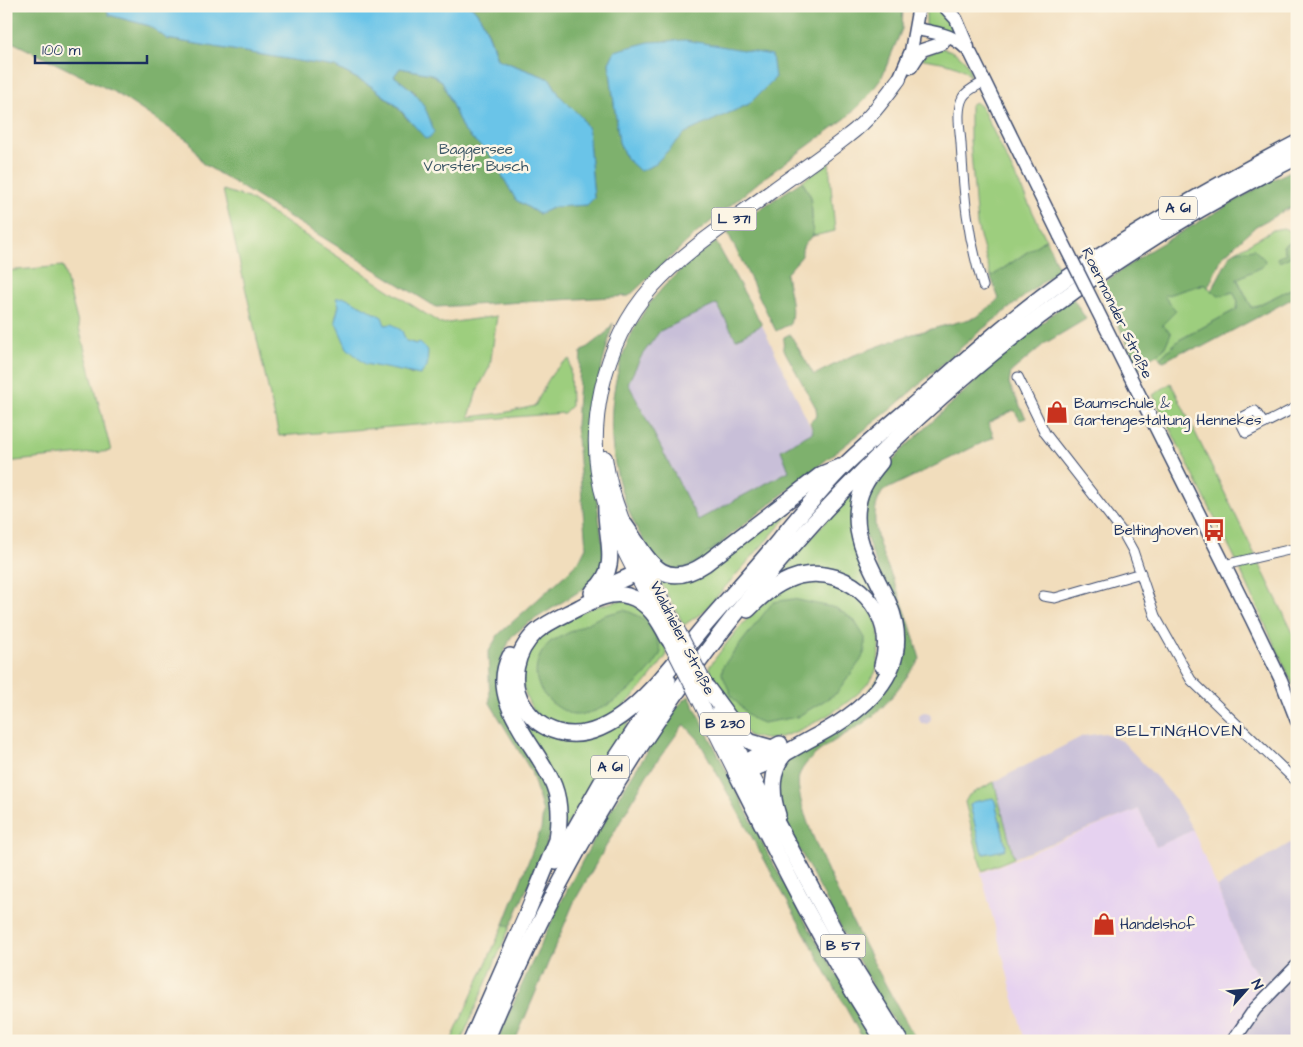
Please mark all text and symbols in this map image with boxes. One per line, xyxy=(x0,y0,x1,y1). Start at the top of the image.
scale bar xyxy=(35,32,148,64)
text: 100 m xyxy=(42,40,81,61)
park label: Baggersee Vorster Busch xyxy=(424,139,529,177)
road number: A 61 xyxy=(1159,197,1197,220)
road number: L 371 xyxy=(712,208,756,230)
street label: Roermonder Straße xyxy=(1076,244,1158,382)
place label: Baumschule & Gartengestaltung Hennekes xyxy=(1074,393,1262,432)
shop icon: Baumschule & Gartengestaltung Hennekes xyxy=(1044,399,1070,425)
bus stop icon: Beltinghoven xyxy=(1201,517,1227,543)
place label: Beltinghoven xyxy=(1114,520,1198,542)
street label: Waldnieler Straße xyxy=(644,578,720,698)
road number: B 230 xyxy=(700,712,750,736)
district label: BELTINGHOVEN xyxy=(1115,720,1243,742)
road number: A 61 xyxy=(591,756,629,779)
shop icon: Handelshof xyxy=(1091,911,1117,937)
place label: Handelshof xyxy=(1120,914,1195,935)
road number: B 57 xyxy=(820,934,866,958)
north arrow xyxy=(1220,964,1270,1014)
text: N xyxy=(1246,976,1268,993)

